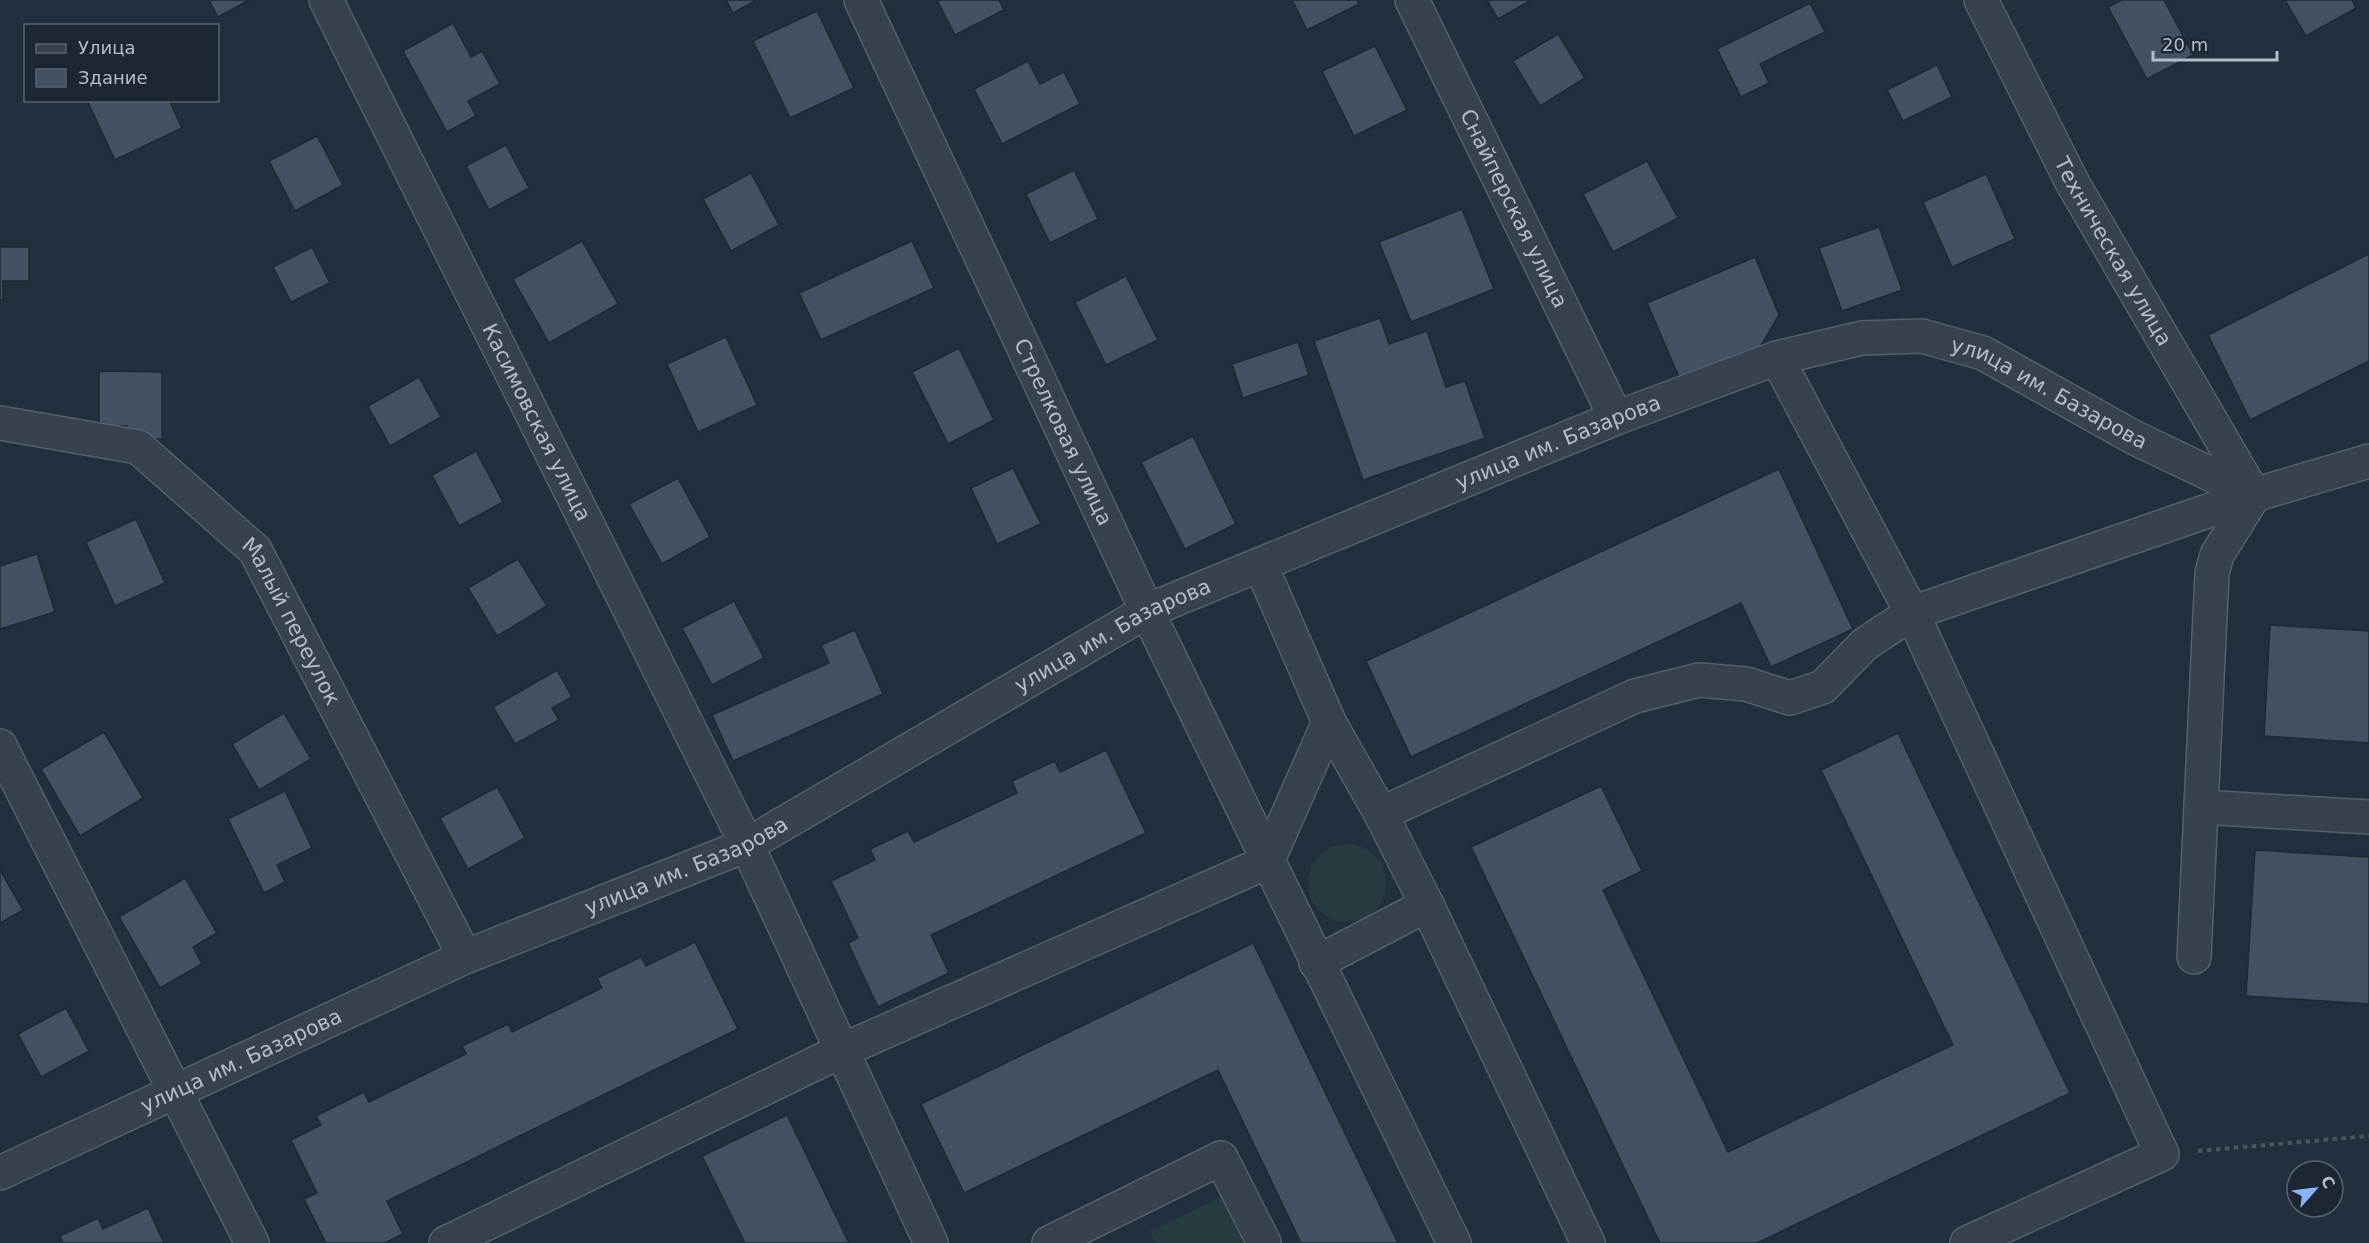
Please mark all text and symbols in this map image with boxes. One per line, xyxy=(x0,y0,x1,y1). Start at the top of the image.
legend xyxy=(24,24,219,102)
scale bar xyxy=(2153,24,2278,62)
text: 20 m xyxy=(2162,34,2208,55)
text: Улица xyxy=(78,37,135,58)
text: Здание xyxy=(78,67,148,88)
street label: Снайперская улица xyxy=(1455,105,1572,312)
street label: Техническая улица xyxy=(2049,152,2177,350)
street label: Касимовская улица xyxy=(477,320,596,525)
street label: улица им. Базарова xyxy=(1948,333,2151,454)
street label: Стрелковая улица xyxy=(1009,335,1117,529)
street label: улица им. Базарова xyxy=(1452,390,1664,495)
street label: Малый переулок xyxy=(237,533,345,709)
street label: улица им. Базарова xyxy=(1011,574,1214,698)
street label: улица им. Базарова xyxy=(581,812,792,920)
street label: улица им. Базарова xyxy=(137,1004,346,1118)
north arrow xyxy=(2285,1159,2345,1219)
text: С xyxy=(2317,1173,2339,1192)

